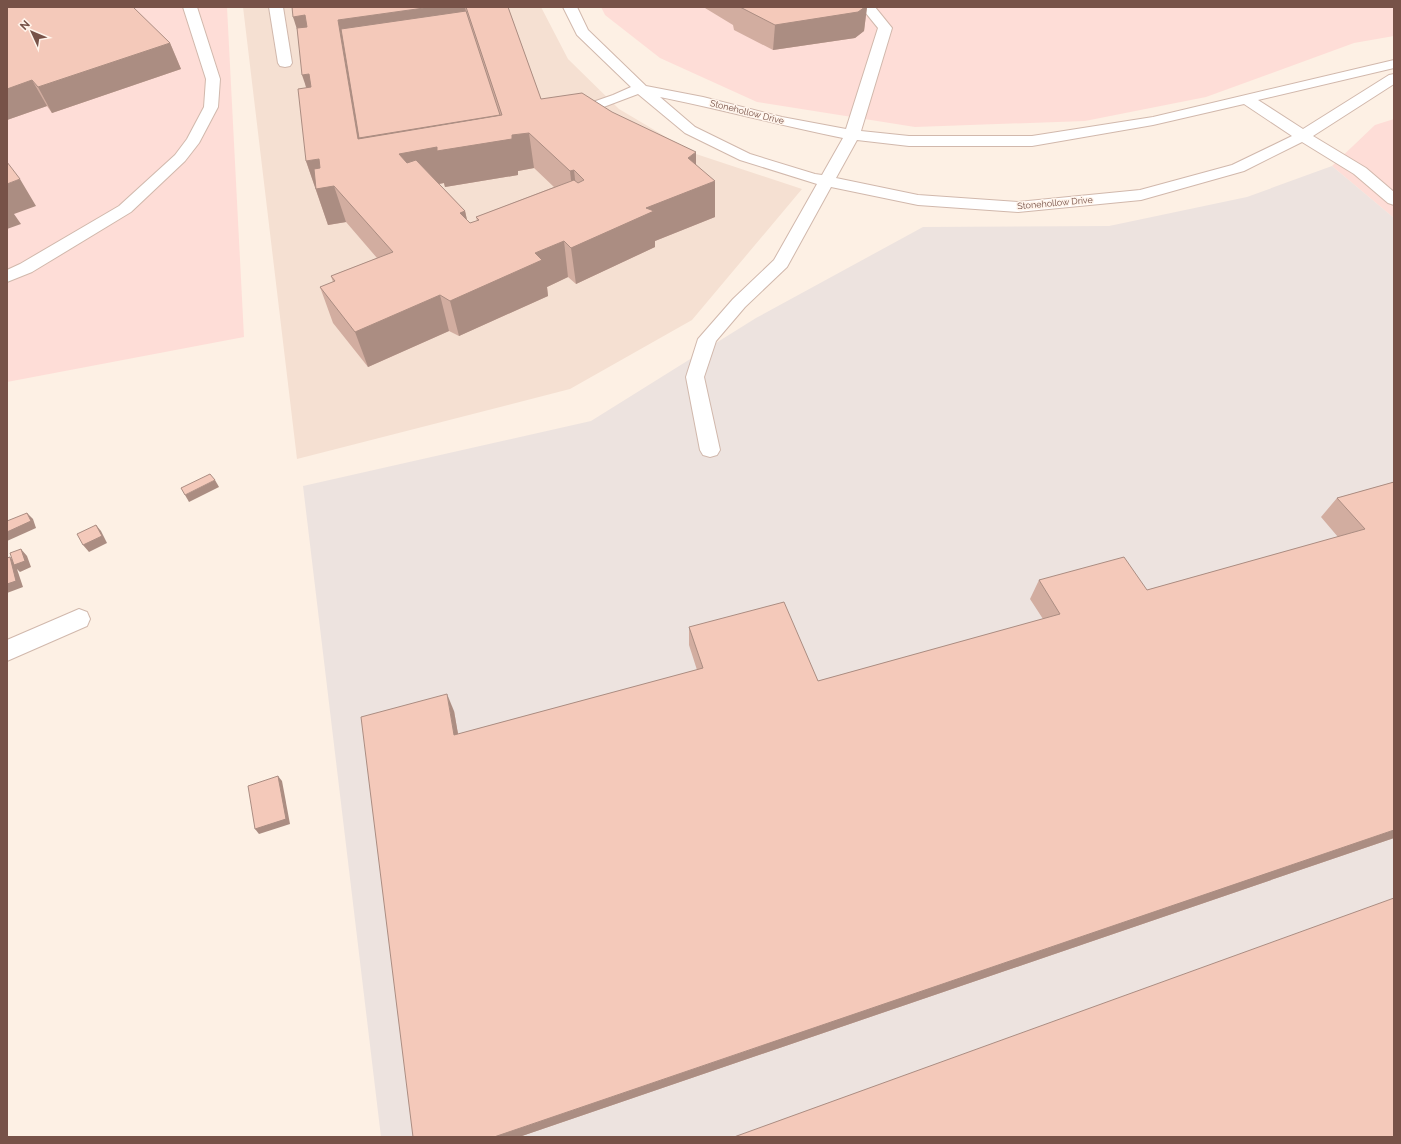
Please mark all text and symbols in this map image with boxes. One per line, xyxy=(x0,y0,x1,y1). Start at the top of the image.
north arrow xyxy=(12,12,52,52)
text: N xyxy=(18,18,33,33)
street label: Stonehollow Drive xyxy=(709,98,786,126)
street label: Stonehollow Drive xyxy=(1017,195,1094,211)

